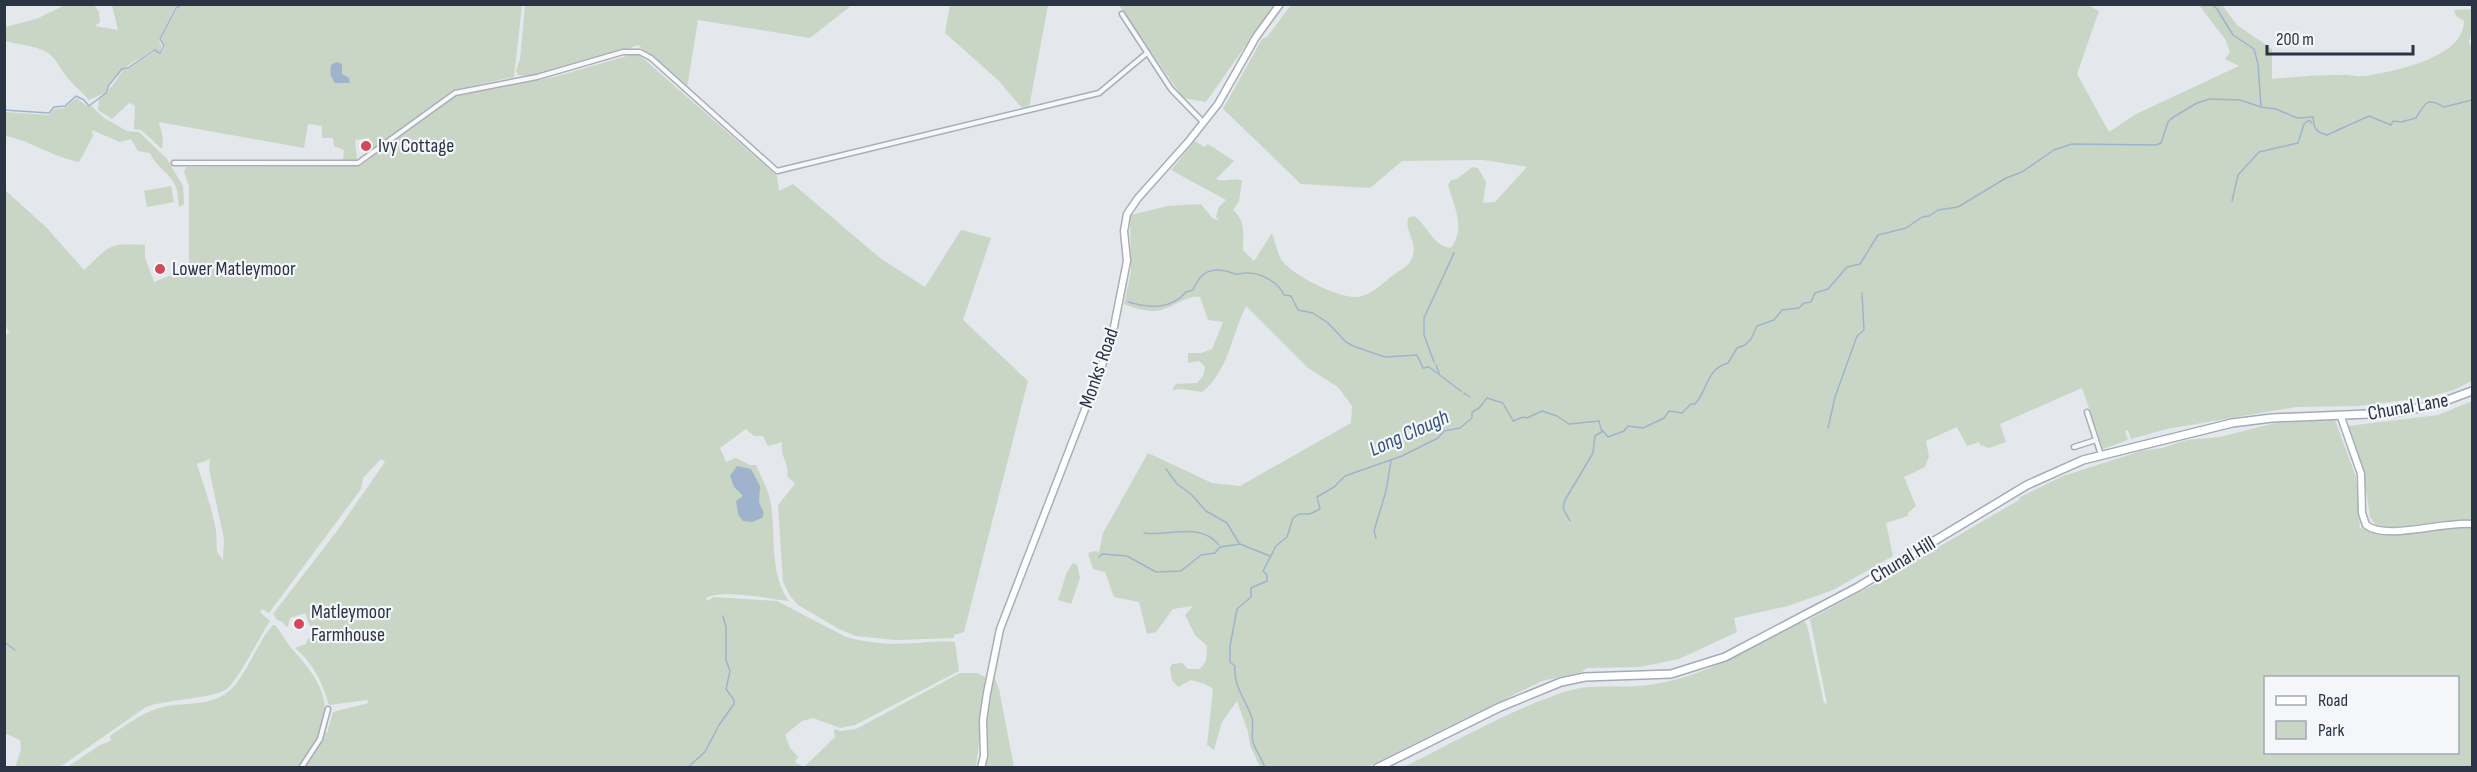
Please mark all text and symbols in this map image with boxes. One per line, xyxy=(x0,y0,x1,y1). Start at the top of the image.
scale bar xyxy=(2267,18,2412,56)
text: 200 m xyxy=(2276,29,2314,50)
place label: Ivy Cottage xyxy=(378,134,454,158)
marker: Ivy Cottage xyxy=(359,139,373,153)
place label: Lower Matleymoor xyxy=(172,257,296,281)
marker: Lower Matleymoor xyxy=(153,262,167,276)
street label: Monks' Road xyxy=(1074,325,1124,411)
street label: Chunal Lane xyxy=(2366,388,2450,426)
water label: Long Clough xyxy=(1365,404,1453,462)
street label: Chunal Hill xyxy=(1866,531,1940,589)
place label: Matleymoor Farmhouse xyxy=(311,600,391,647)
marker: Matleymoor Farmhouse xyxy=(292,617,306,631)
legend xyxy=(2264,676,2459,754)
text: Road xyxy=(2318,690,2348,711)
text: Park xyxy=(2318,720,2344,741)

